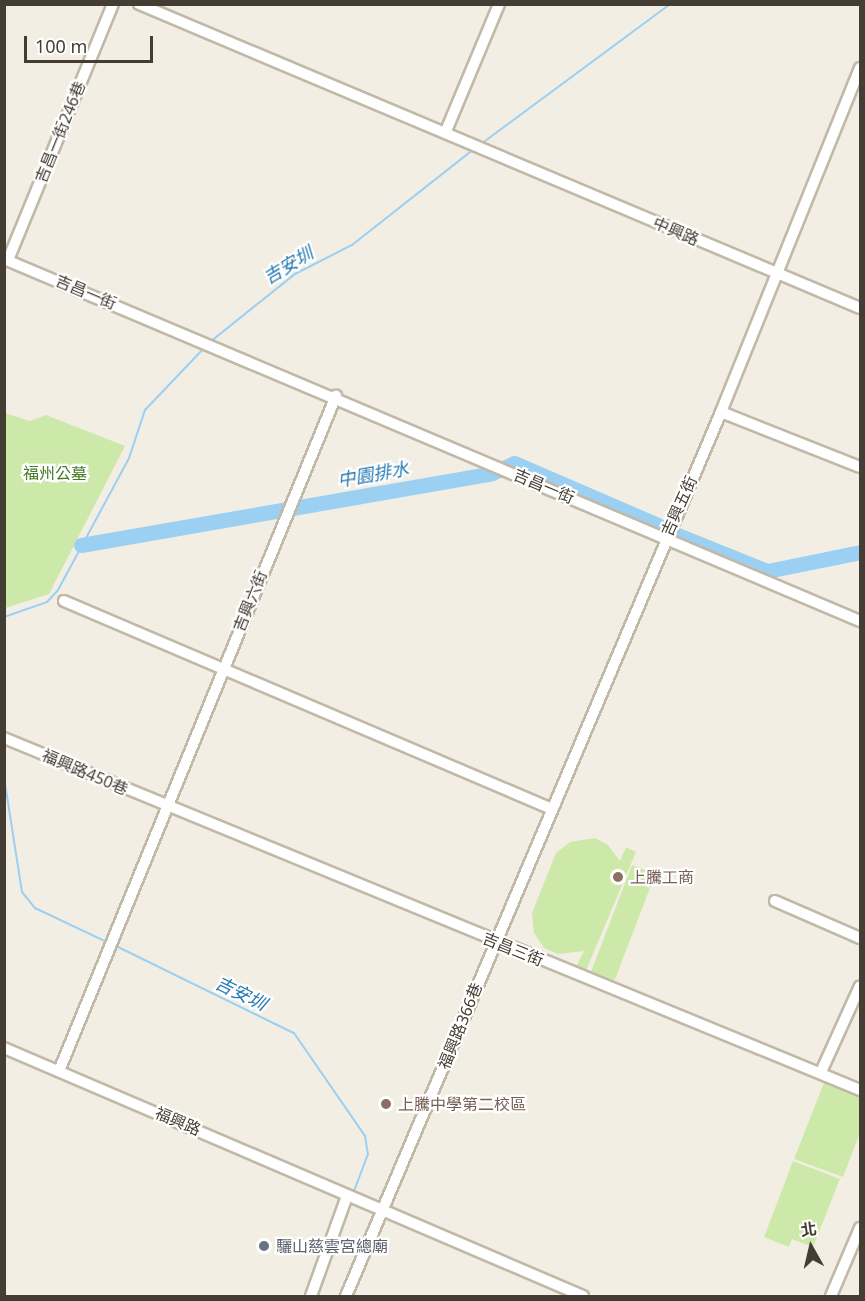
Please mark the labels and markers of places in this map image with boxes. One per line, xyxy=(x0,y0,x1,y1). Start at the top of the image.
place label: 上騰工商 xyxy=(630,867,694,887)
marker: 上騰工商 xyxy=(611,870,625,884)
place label: 上騰中學第二校區 xyxy=(398,1094,526,1114)
marker: 上騰中學第二校區 xyxy=(379,1097,393,1111)
place label: 驪山慈雲宮總廟 xyxy=(276,1236,388,1256)
marker: 驪山慈雲宮總廟 xyxy=(257,1239,271,1253)

